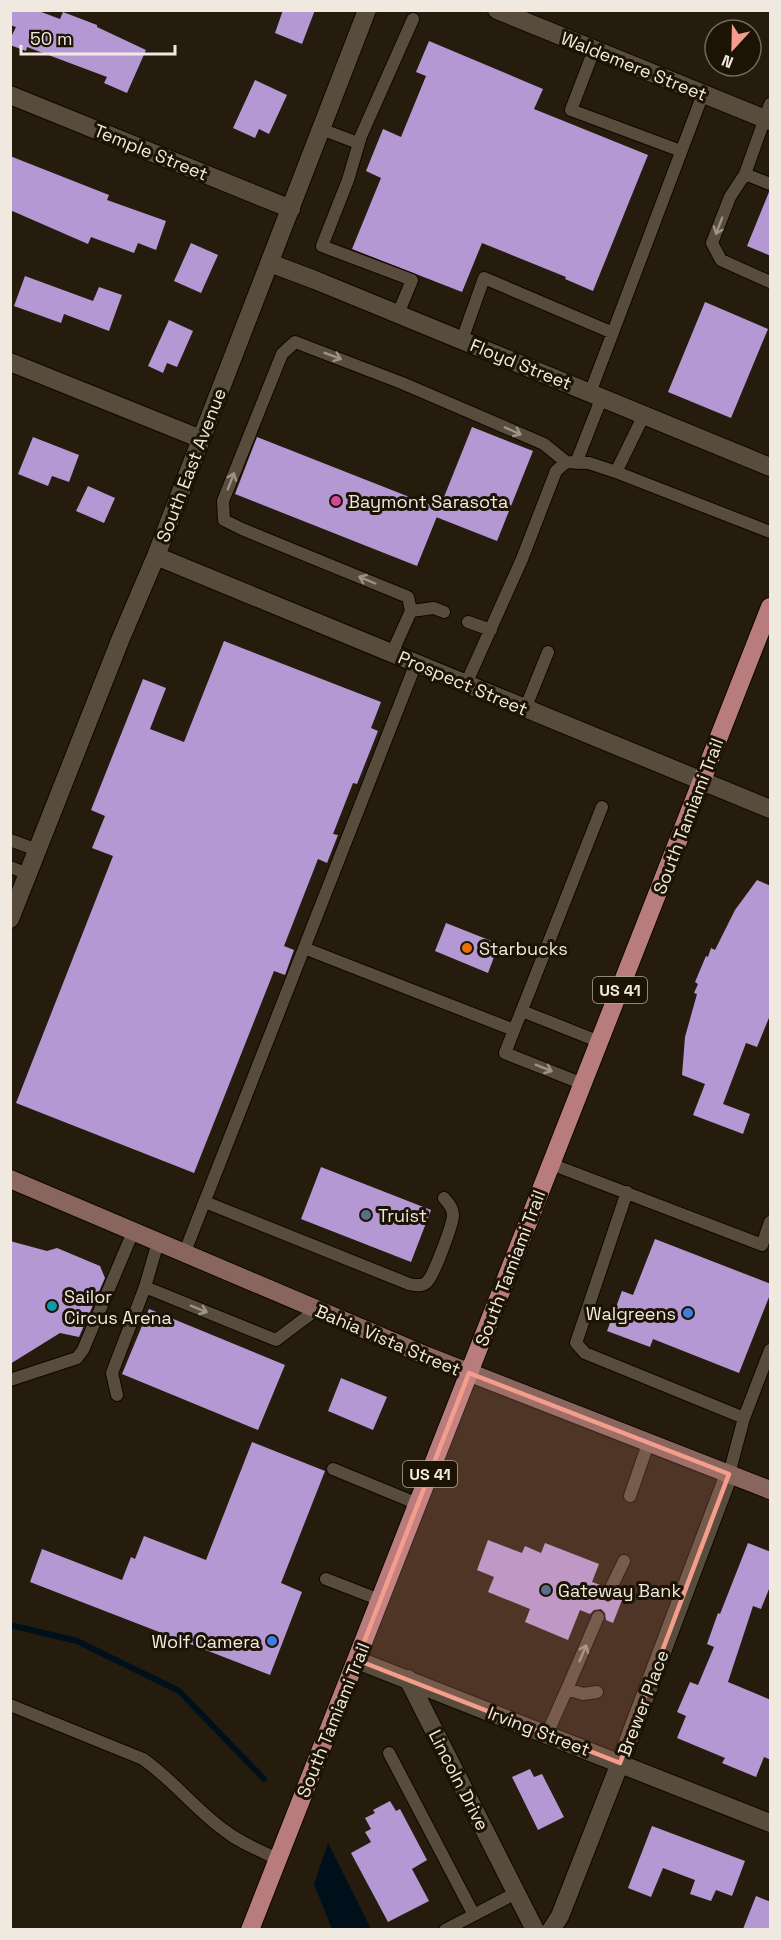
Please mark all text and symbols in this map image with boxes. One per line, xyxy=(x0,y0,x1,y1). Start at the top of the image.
scale bar xyxy=(21,18,176,56)
north arrow xyxy=(703,18,763,78)
street label: Waldemere Street xyxy=(558,26,710,106)
text: 50 m xyxy=(30,27,72,50)
text: N xyxy=(719,50,736,73)
street label: Temple Street xyxy=(91,119,211,185)
one-way arrow xyxy=(712,216,723,234)
street label: Floyd Street xyxy=(467,333,575,395)
one-way arrow xyxy=(323,351,342,362)
street label: South East Avenue xyxy=(151,385,231,545)
one-way arrow xyxy=(504,426,522,437)
one-way arrow xyxy=(226,473,237,491)
place label: Baymont Sarasota xyxy=(348,490,508,513)
marker: Baymont Sarasota xyxy=(329,494,343,508)
one-way arrow xyxy=(358,574,376,585)
street label: Prospect Street xyxy=(395,645,531,721)
street label: South Tamiami Trail xyxy=(648,735,728,897)
place label: Starbucks xyxy=(479,937,568,960)
marker: Starbucks xyxy=(460,941,474,955)
road number: US 41 xyxy=(593,977,647,1003)
one-way arrow xyxy=(534,1064,552,1075)
street label: South Tamiami Trail xyxy=(470,1187,550,1349)
place label: Truist xyxy=(378,1204,427,1227)
marker: Truist xyxy=(359,1208,373,1222)
place label: Sailor Circus Arena xyxy=(64,1285,172,1329)
marker: Sailor Circus Arena xyxy=(45,1299,59,1313)
street label: Bahia Vista Street xyxy=(312,1299,464,1381)
place label: Walgreens xyxy=(586,1302,676,1325)
one-way arrow xyxy=(189,1304,208,1315)
marker: Walgreens xyxy=(681,1306,695,1320)
road number: US 41 xyxy=(403,1461,457,1487)
place label: Gateway Bank xyxy=(558,1579,681,1602)
marker: Gateway Bank xyxy=(539,1583,553,1597)
place label: Wolf Camera xyxy=(152,1630,260,1653)
marker: Wolf Camera xyxy=(265,1634,279,1648)
street label: South Tamiami Trail xyxy=(291,1639,375,1801)
one-way arrow xyxy=(578,1644,589,1662)
street label: Brewer Place xyxy=(612,1647,674,1759)
street label: Irving Street xyxy=(485,1701,593,1761)
street label: Lincoln Drive xyxy=(424,1726,494,1834)

